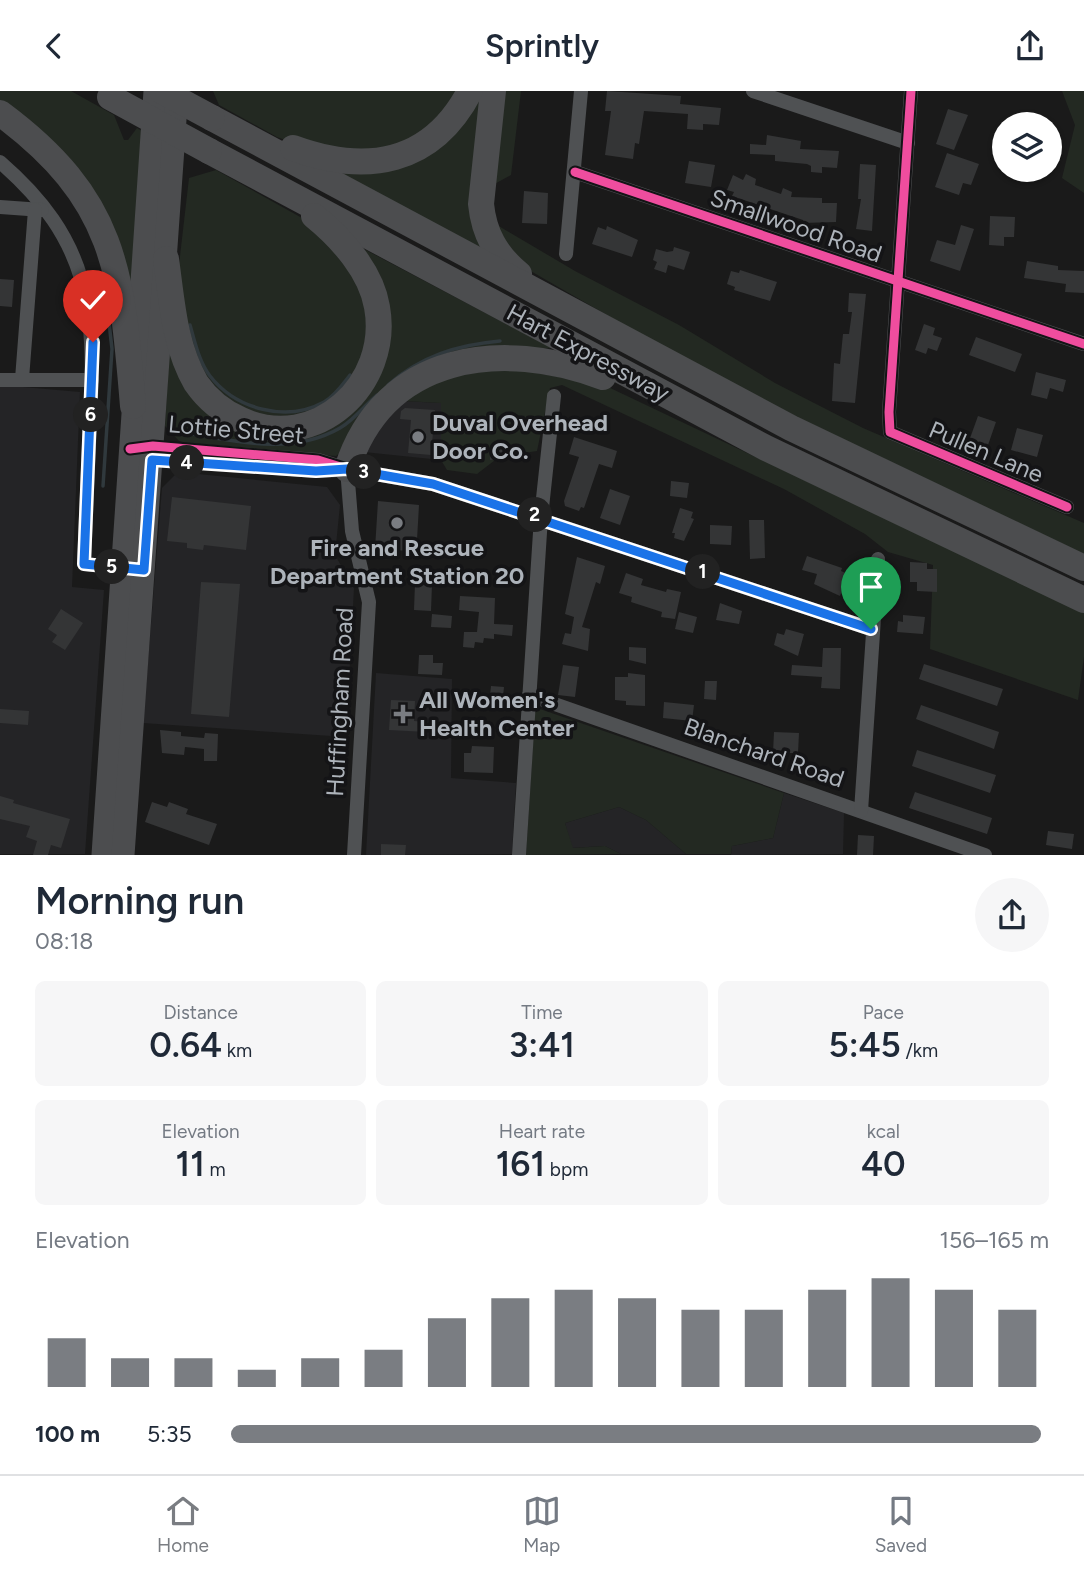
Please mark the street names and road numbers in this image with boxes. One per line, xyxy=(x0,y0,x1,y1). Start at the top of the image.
street label: Smallwood Road xyxy=(707,183,886,268)
street label: Hart Expressway xyxy=(502,298,675,408)
street label: Lottie Street xyxy=(167,409,305,450)
street label: Pullen Lane xyxy=(925,414,1048,489)
street label: Huffingham Road xyxy=(320,607,359,797)
street label: Blanchard Road xyxy=(680,712,848,794)

